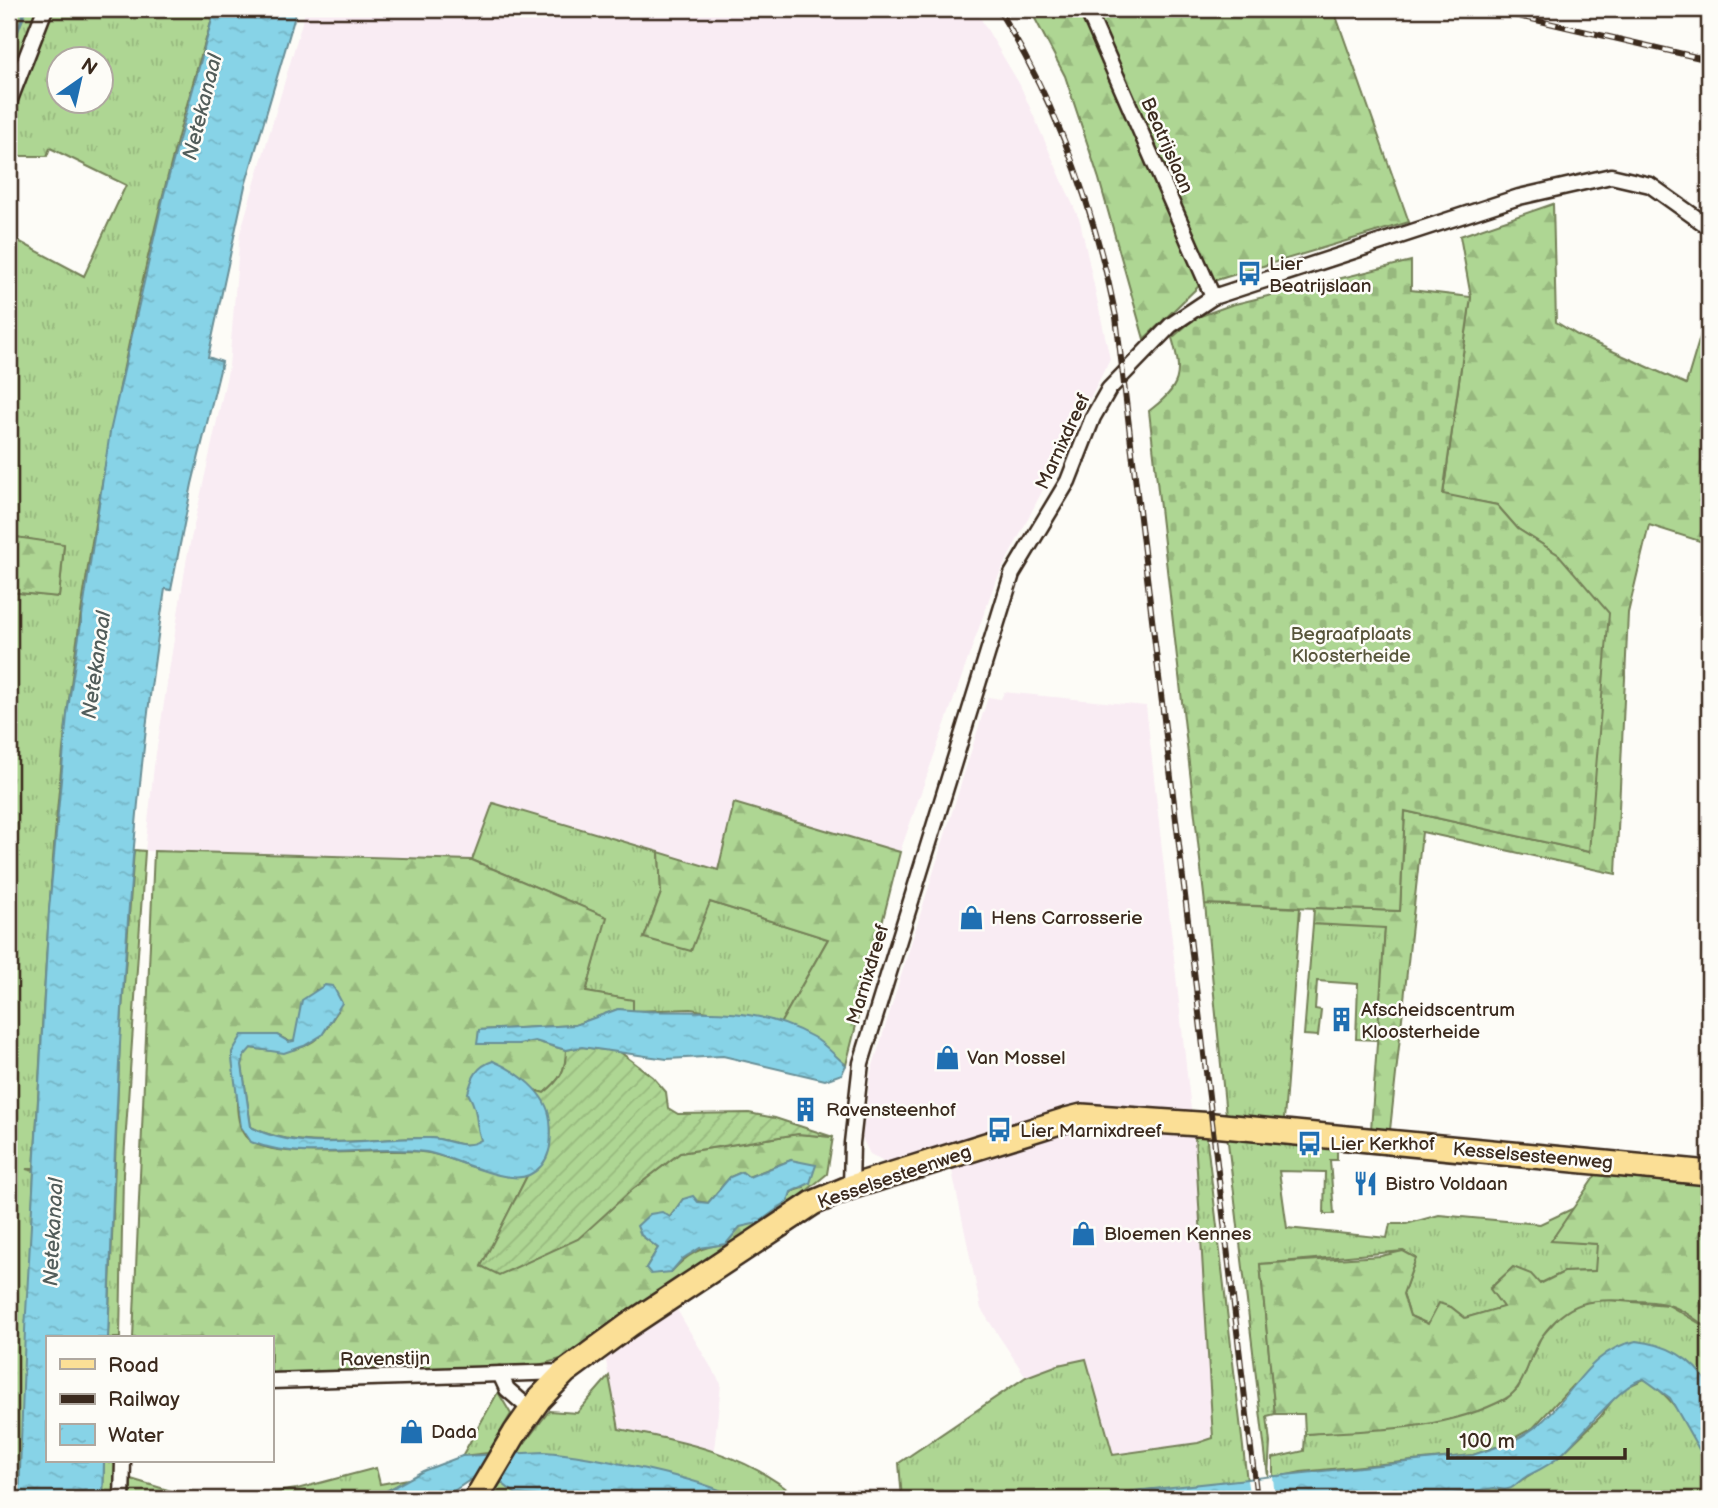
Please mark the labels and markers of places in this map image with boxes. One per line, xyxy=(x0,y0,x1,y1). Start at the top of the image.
place label: Lier Beatrijslaan xyxy=(1269,253,1371,298)
bus stop icon: Lier Beatrijslaan xyxy=(1235,260,1263,288)
shop icon: Hens Carrosserie xyxy=(957,903,985,931)
place label: Hens Carrosserie xyxy=(991,907,1142,930)
place label: Afscheidscentrum Kloosterheide xyxy=(1361,999,1515,1044)
building icon: Afscheidscentrum Kloosterheide xyxy=(1327,1006,1355,1034)
shop icon: Van Mossel xyxy=(933,1043,961,1071)
place label: Van Mossel xyxy=(967,1047,1065,1070)
building icon: Ravensteenhof xyxy=(792,1095,820,1123)
place label: Ravensteenhof xyxy=(826,1099,956,1122)
bus stop icon: Lier Marnixdreef xyxy=(986,1116,1014,1144)
place label: Lier Marnixdreef xyxy=(1020,1120,1162,1143)
bus stop icon: Lier Kerkhof xyxy=(1296,1129,1324,1157)
place label: Lier Kerkhof xyxy=(1330,1133,1435,1156)
restaurant icon: Bistro Voldaan xyxy=(1351,1169,1379,1197)
place label: Bistro Voldaan xyxy=(1385,1173,1508,1196)
shop icon: Bloemen Kennes xyxy=(1070,1219,1098,1247)
place label: Bloemen Kennes xyxy=(1104,1223,1251,1246)
shop icon: Dada xyxy=(397,1417,425,1445)
place label: Dada xyxy=(431,1421,477,1444)

